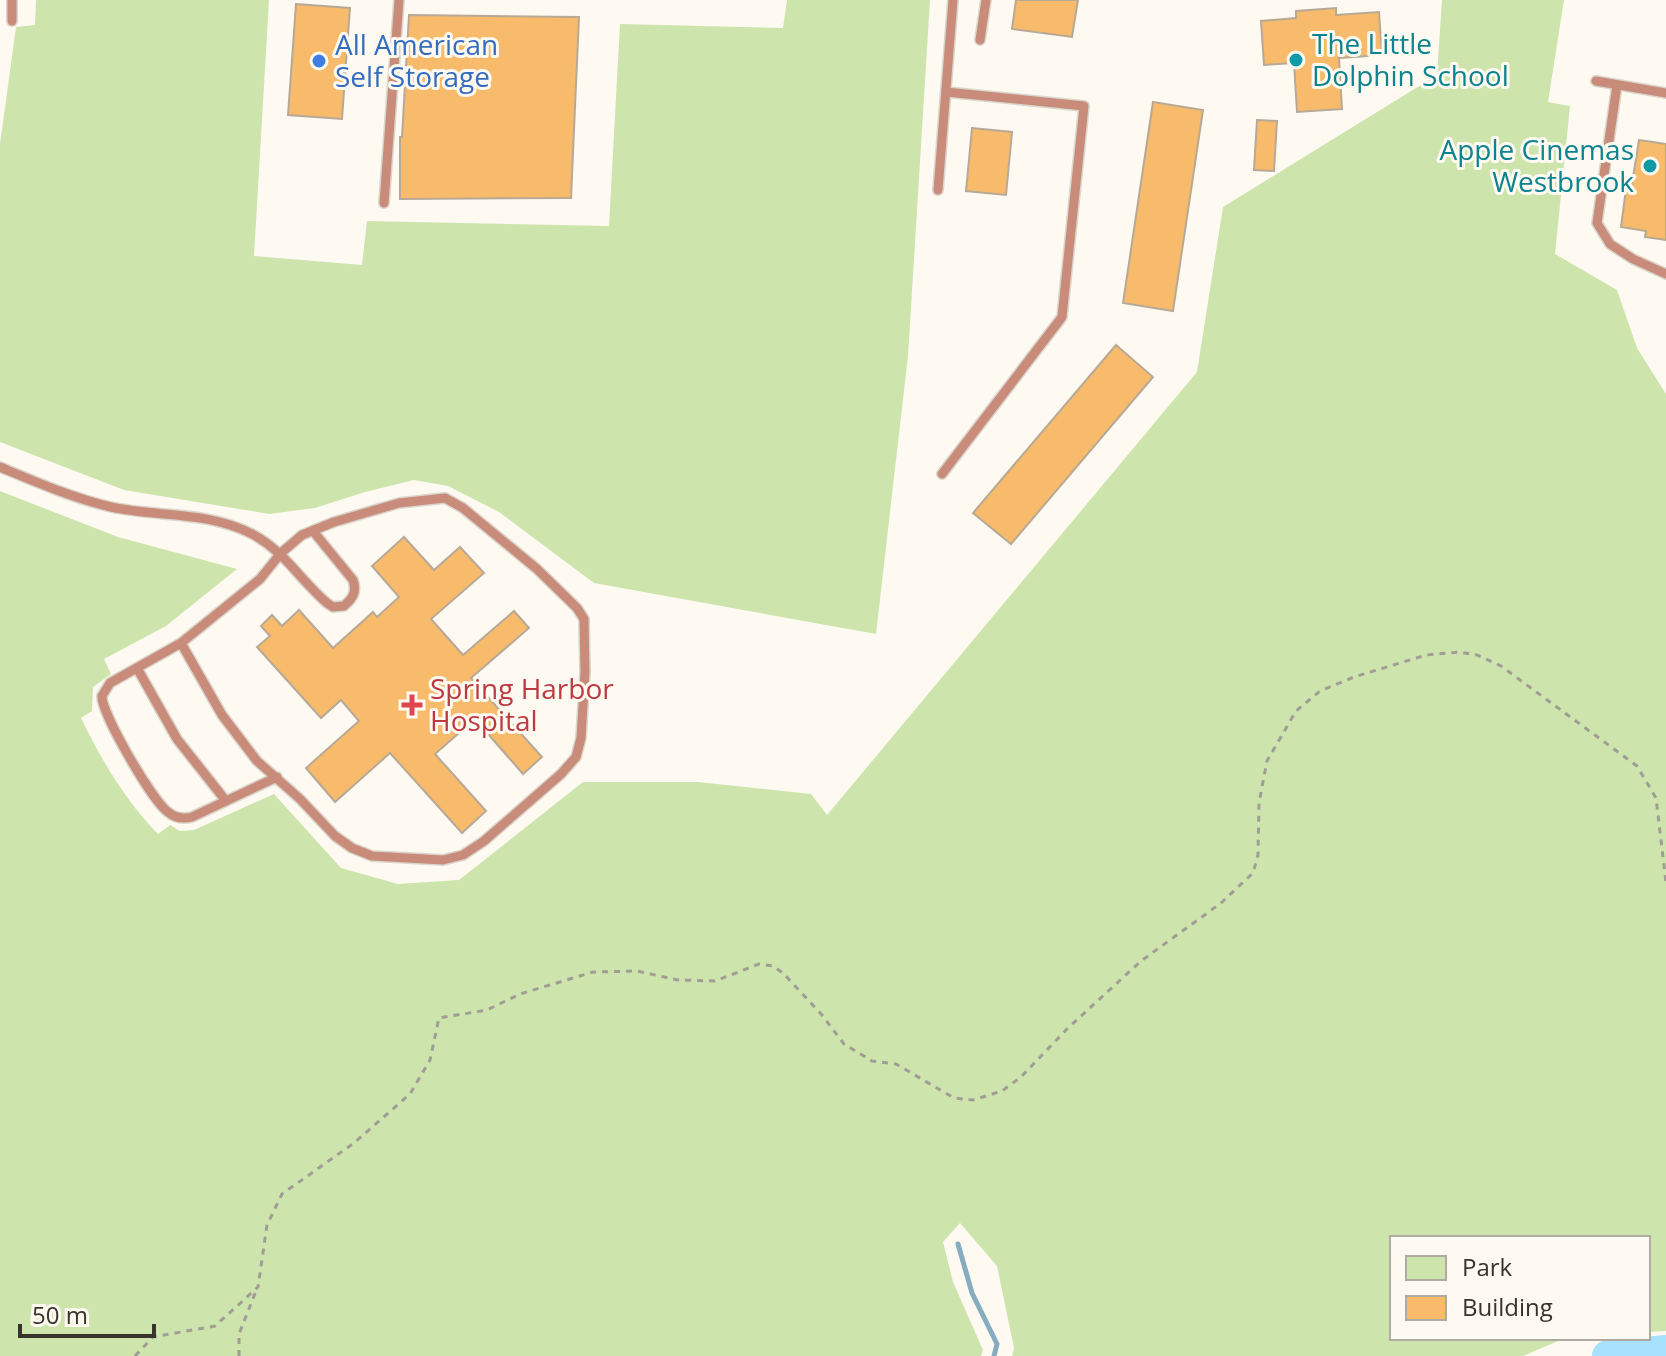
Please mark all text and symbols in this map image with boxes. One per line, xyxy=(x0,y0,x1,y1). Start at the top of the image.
place label: The Little Dolphin School xyxy=(1312,24,1509,94)
place label: All American Self Storage xyxy=(335,25,498,95)
marker: The Little Dolphin School xyxy=(1287,51,1305,69)
marker: All American Self Storage xyxy=(310,52,328,70)
place label: Apple Cinemas Westbrook xyxy=(1440,130,1634,200)
marker: Apple Cinemas Westbrook xyxy=(1641,157,1659,175)
place label: Spring Harbor Hospital xyxy=(430,669,614,739)
marker: Spring Harbor Hospital xyxy=(401,694,423,716)
legend xyxy=(1390,1236,1650,1340)
text: Park xyxy=(1462,1250,1513,1283)
scale bar xyxy=(20,1288,154,1338)
text: Building xyxy=(1462,1290,1553,1323)
text: 50 m xyxy=(32,1298,88,1331)

